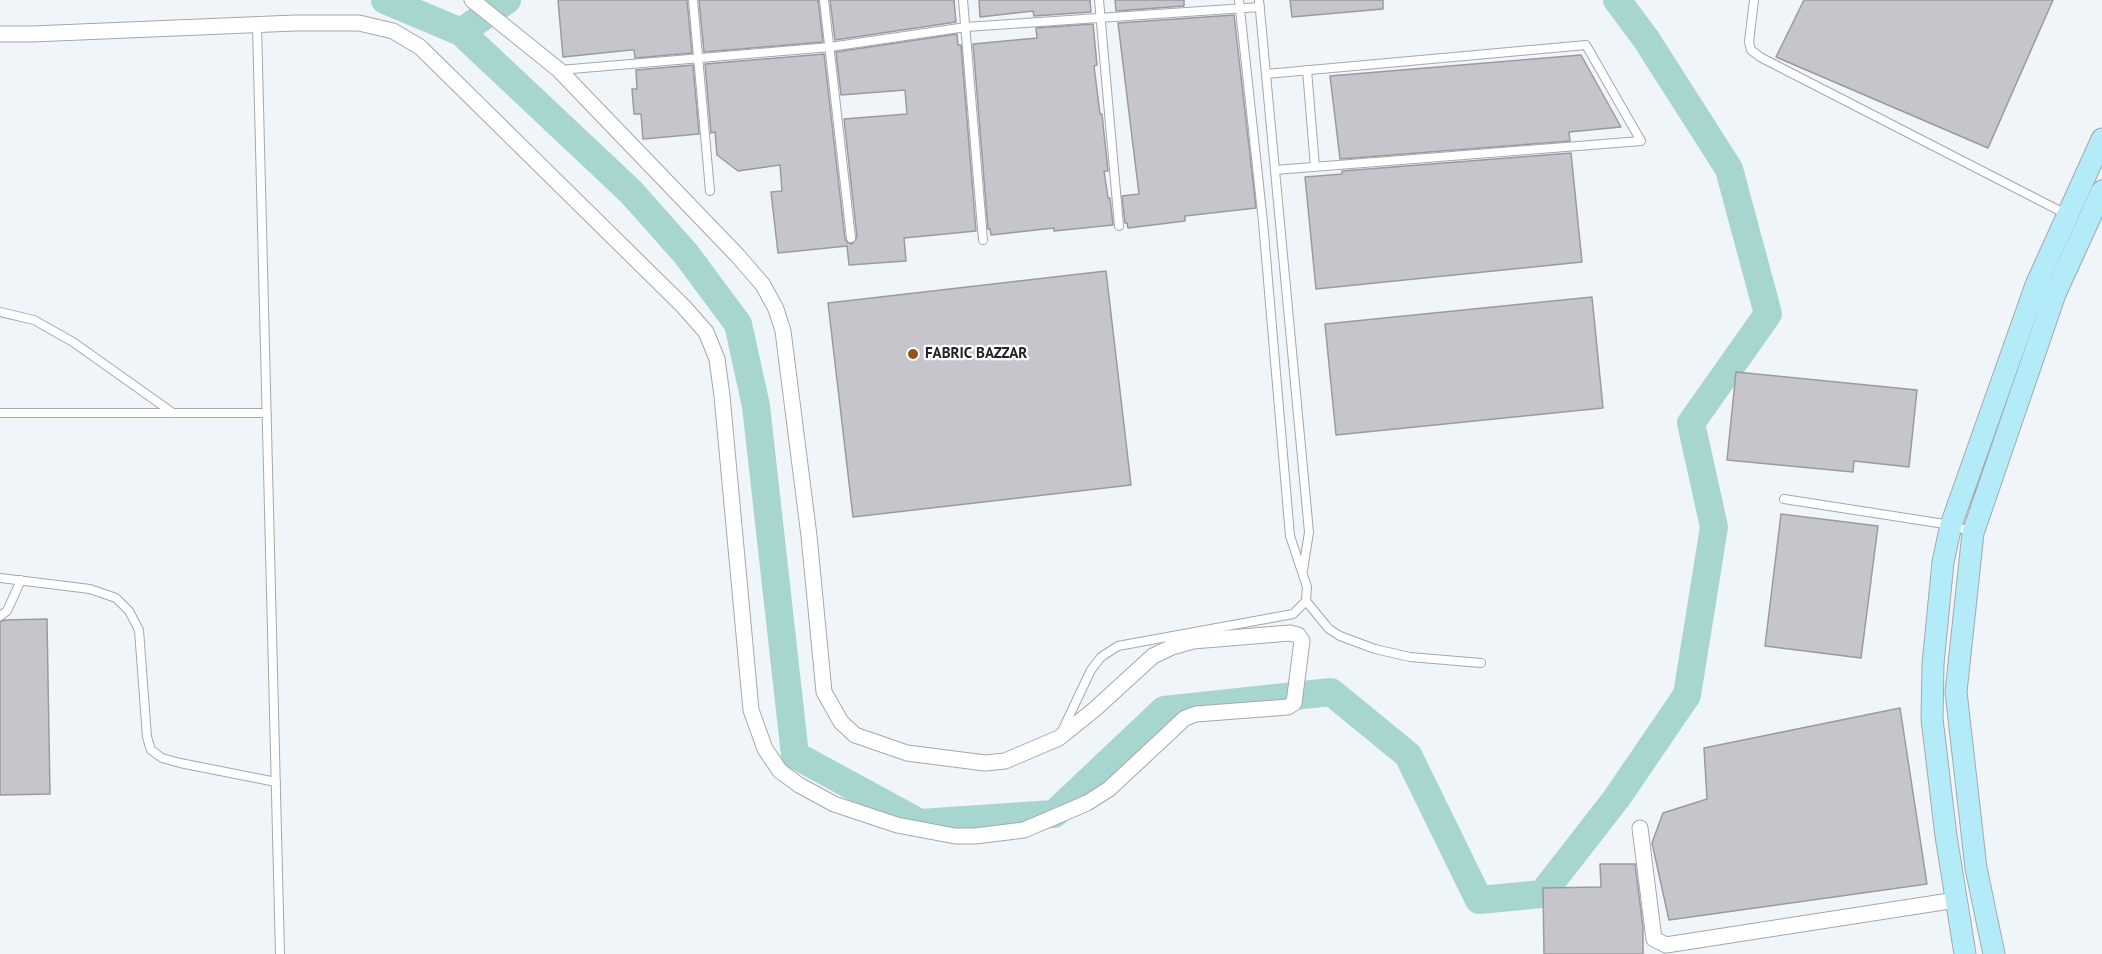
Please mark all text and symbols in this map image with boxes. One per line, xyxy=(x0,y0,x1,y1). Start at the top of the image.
place label: FABRIC BAZZAR xyxy=(925,345,1027,363)
marker: FABRIC BAZZAR xyxy=(906,347,920,361)

